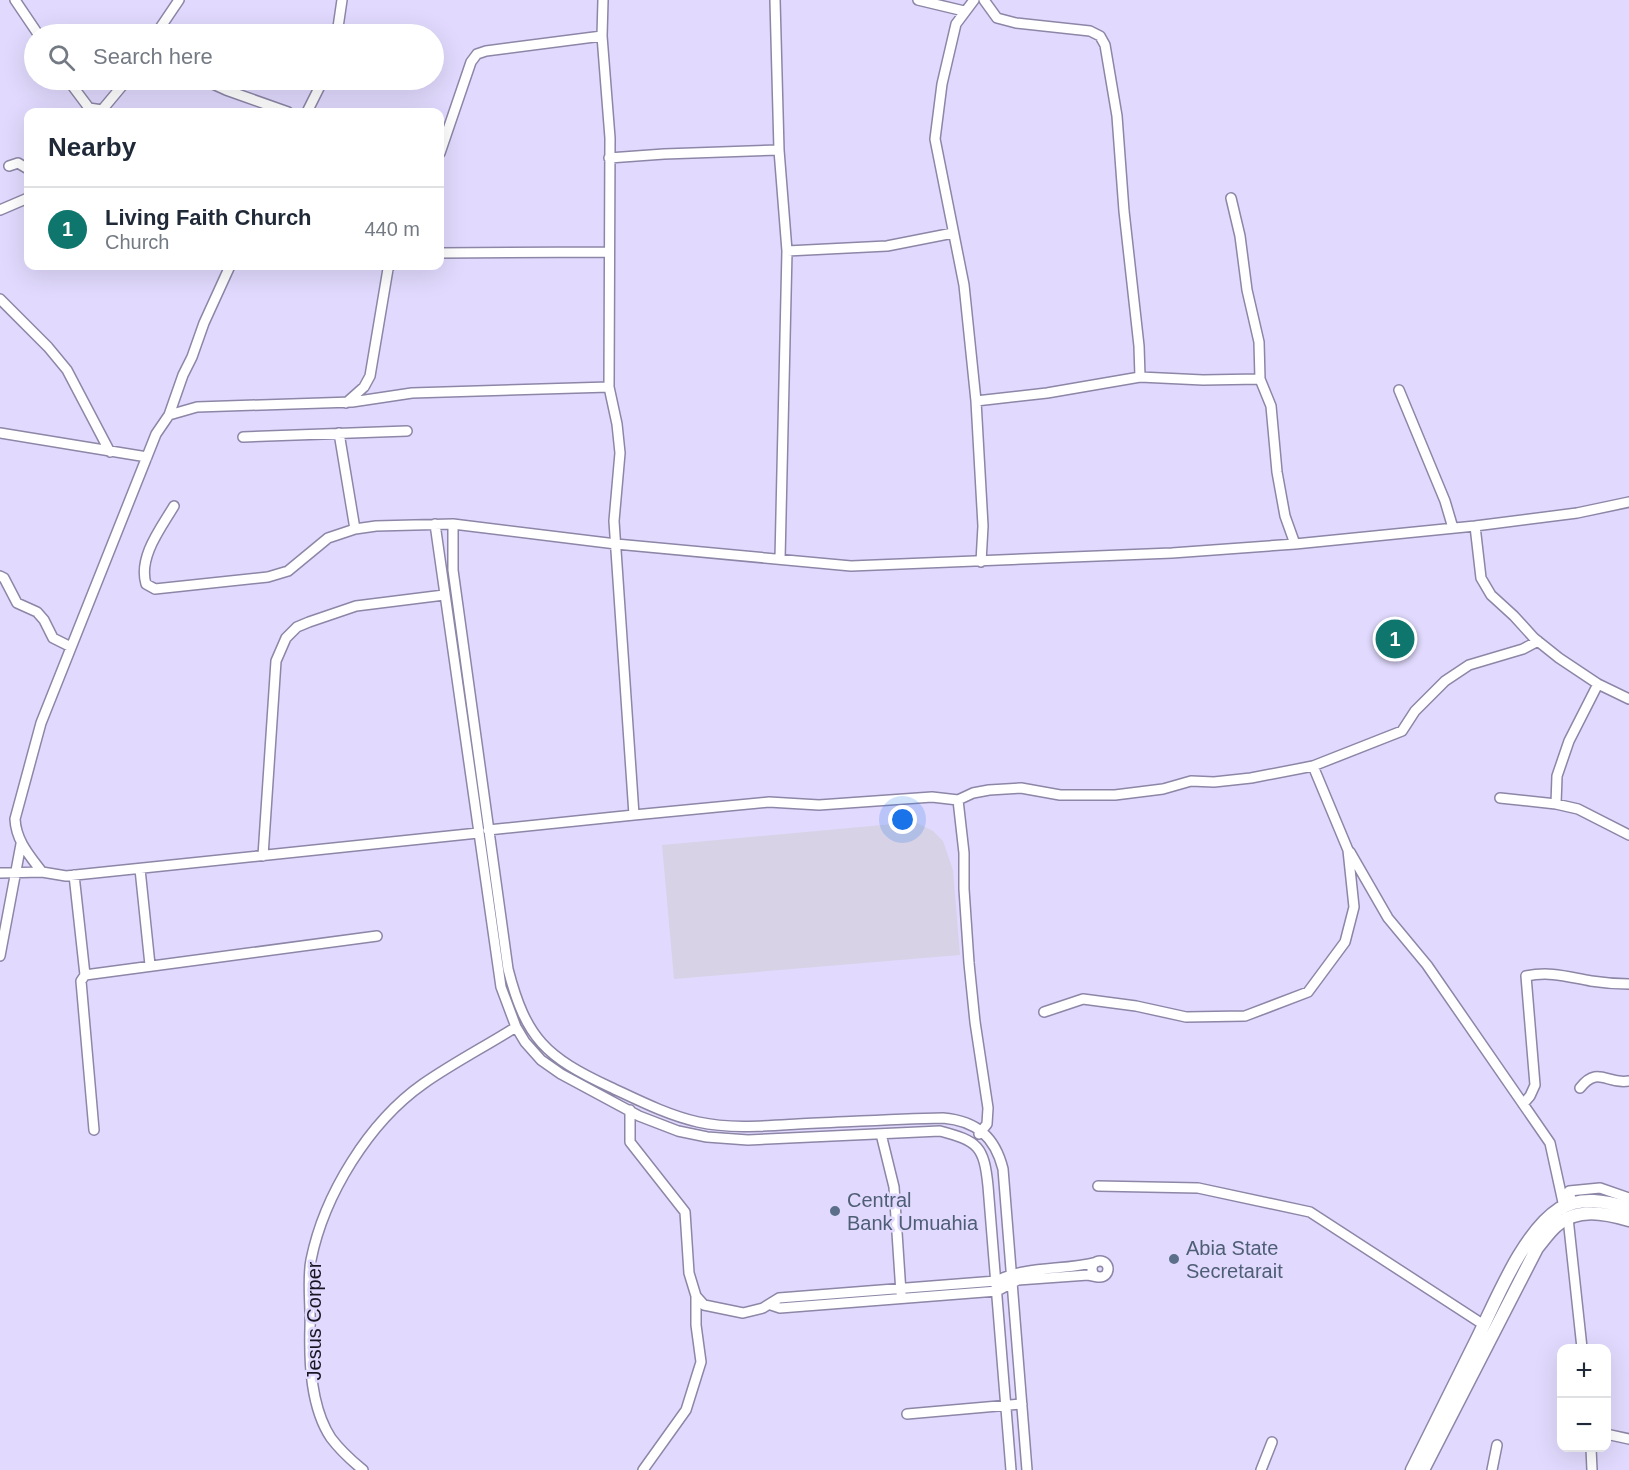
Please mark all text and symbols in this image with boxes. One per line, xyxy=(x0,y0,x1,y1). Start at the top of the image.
search box xyxy=(24,24,444,90)
icon: search xyxy=(45,41,78,74)
text: Search here xyxy=(93,44,213,69)
text: Nearby xyxy=(48,132,136,162)
text: Living Faith Church xyxy=(105,205,312,230)
text: 1 xyxy=(62,218,73,240)
text: 440 m xyxy=(364,218,420,240)
text: Church xyxy=(105,231,169,253)
pin: 1 xyxy=(1376,616,1414,662)
your location xyxy=(888,805,917,834)
place label: Central Bank Umuahia xyxy=(847,1189,979,1234)
marker: Central Bank Umuahia xyxy=(828,1204,842,1218)
place label: Abia State Secretarait xyxy=(1186,1237,1283,1282)
marker: Abia State Secretarait xyxy=(1167,1252,1181,1266)
street label: Jesus Corper xyxy=(303,1261,325,1380)
map controls xyxy=(1557,1344,1611,1452)
button: + xyxy=(1557,1344,1611,1398)
button: − xyxy=(1557,1398,1611,1452)

